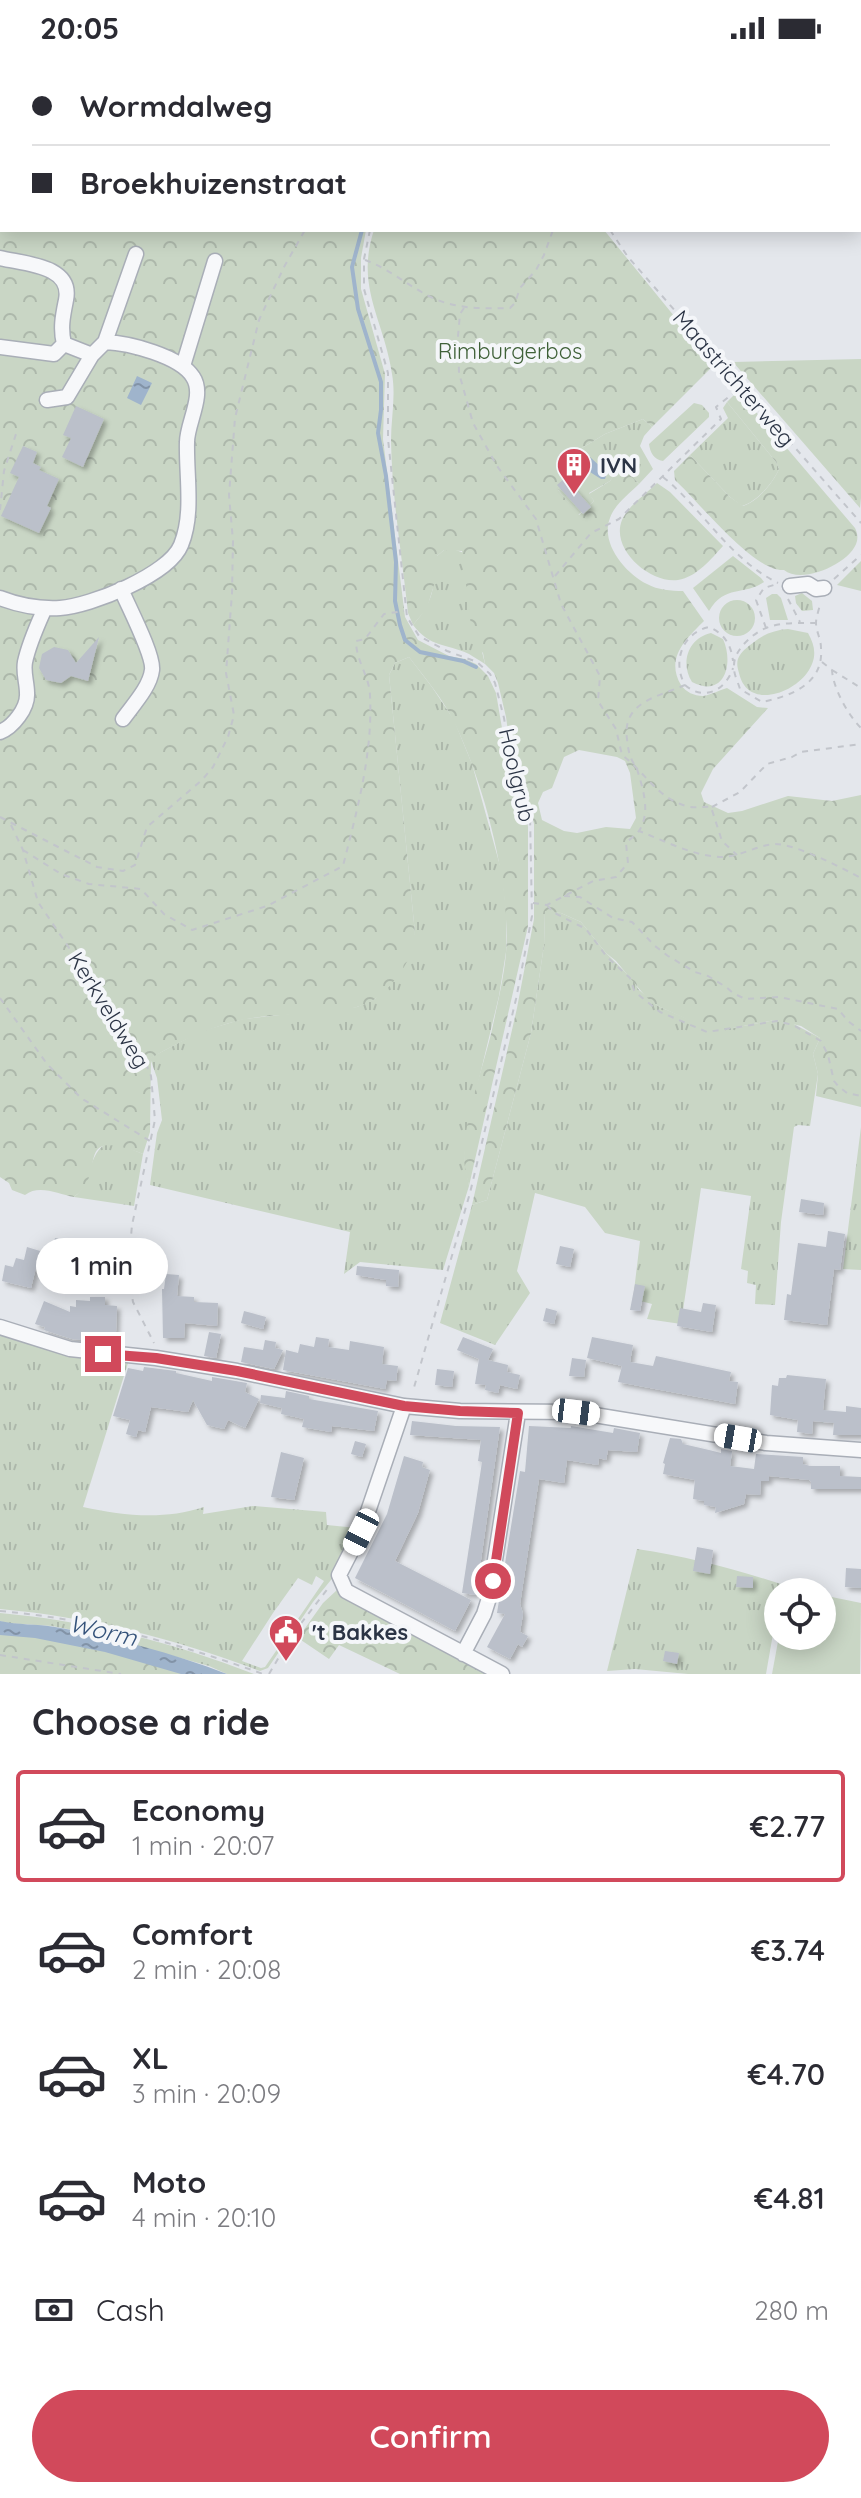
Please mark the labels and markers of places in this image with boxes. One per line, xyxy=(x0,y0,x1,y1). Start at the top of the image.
building icon: IVN xyxy=(555,446,593,496)
place label: IVN xyxy=(600,451,637,479)
public building icon: 't Bakkes xyxy=(267,1613,305,1663)
place label: 't Bakkes xyxy=(312,1618,408,1646)

